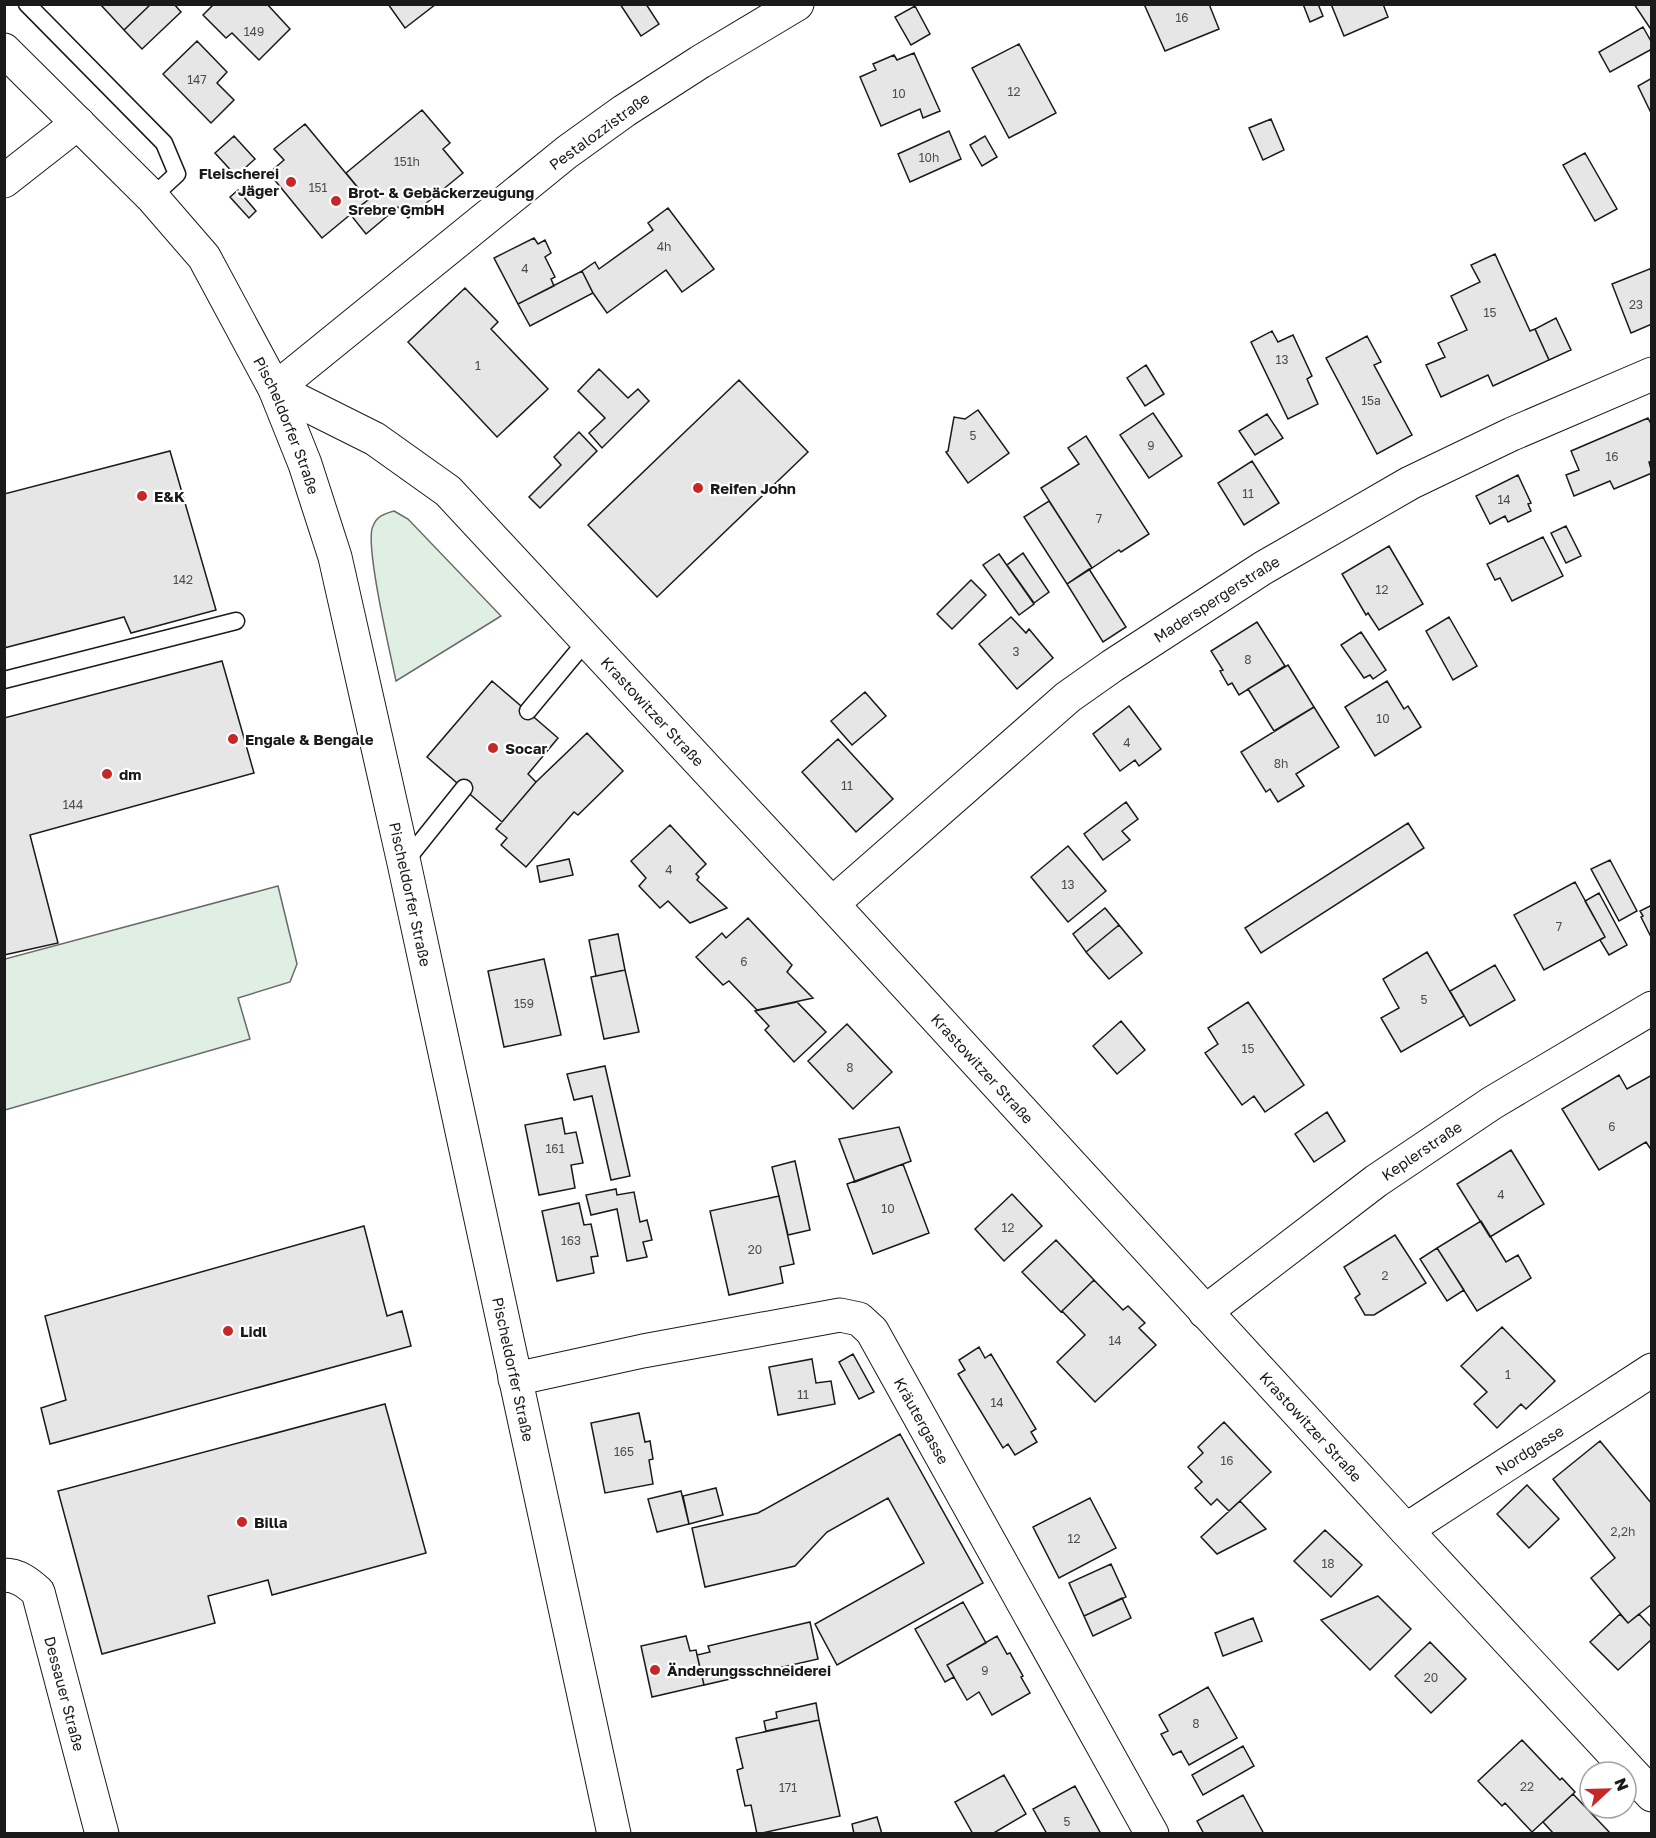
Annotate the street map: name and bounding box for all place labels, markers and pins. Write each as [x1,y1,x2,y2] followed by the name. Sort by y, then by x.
[199,164,279,199] place label: Fleischerei Jäger
[284,175,298,189] marker: Fleischerei Jäger
[348,183,534,218] place label: Brot- & Gebäckerzeugung Srebre GmbH
[329,194,343,208] marker: Brot- & Gebäckerzeugung Srebre GmbH
[710,479,796,497] place label: Reifen John
[691,481,705,495] marker: Reifen John
[154,487,185,505] place label: E&K
[135,489,149,503] marker: E&K
[245,730,374,748] place label: Engale & Bengale
[226,732,240,746] marker: Engale & Bengale
[505,739,547,757] place label: Socar
[486,741,500,755] marker: Socar
[119,765,141,783] place label: dm
[100,767,114,781] marker: dm
[240,1322,267,1340] place label: Lidl
[221,1324,235,1338] marker: Lidl
[254,1513,288,1531] place label: Billa
[235,1515,249,1529] marker: Billa
[667,1661,831,1679] place label: Änderungsschneiderei
[648,1663,662,1677] marker: Änderungsschneiderei

